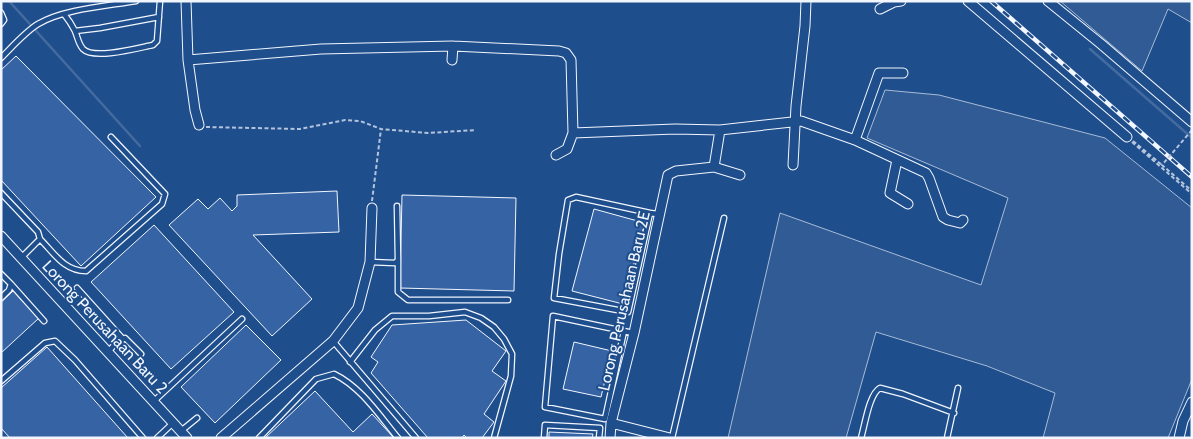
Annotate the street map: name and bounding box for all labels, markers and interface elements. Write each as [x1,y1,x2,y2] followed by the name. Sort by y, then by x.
[594,209,654,393] street label: Lorong Perusahaan Baru 2E
[38,257,172,397] street label: Lorong Perusahaan Baru 2

